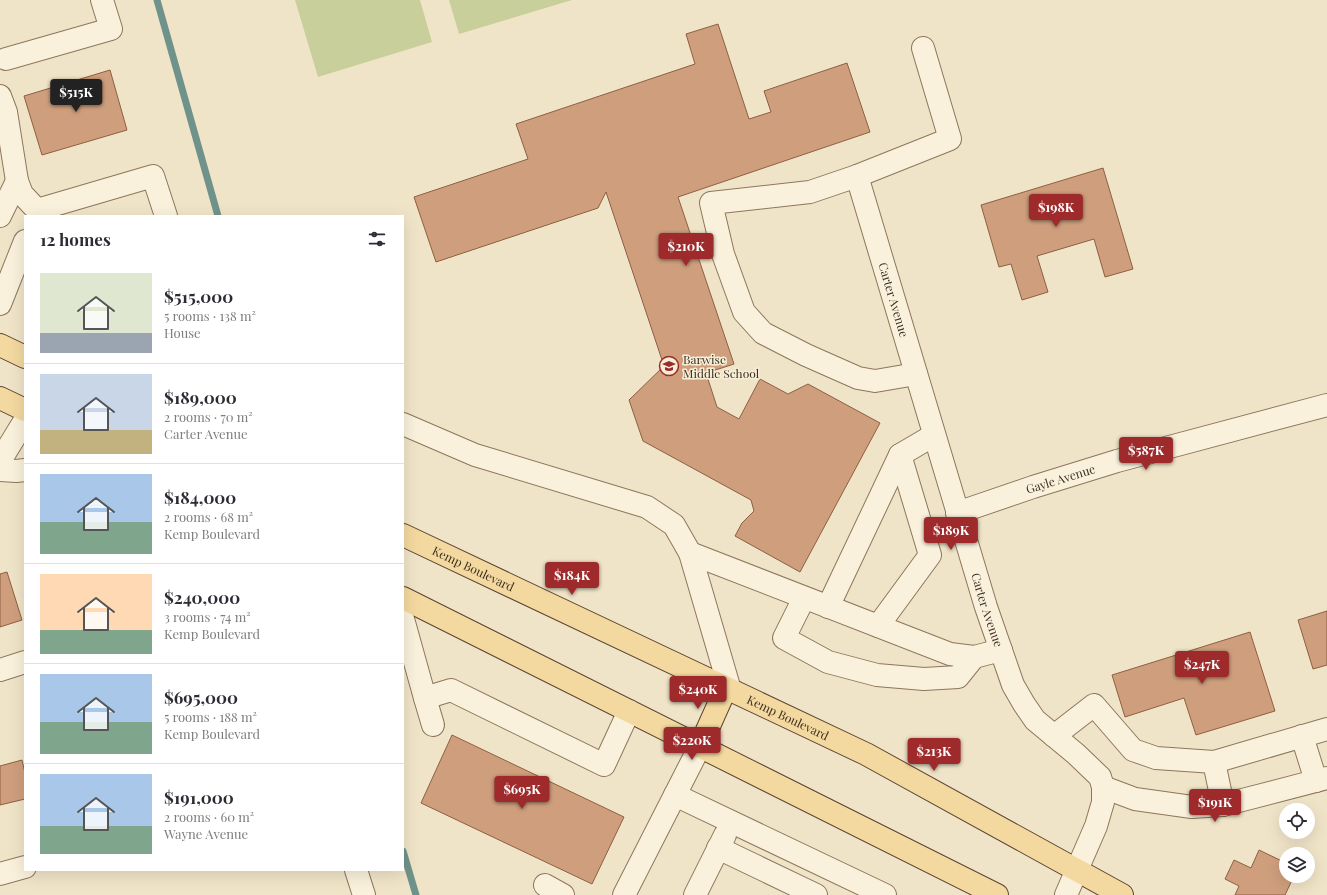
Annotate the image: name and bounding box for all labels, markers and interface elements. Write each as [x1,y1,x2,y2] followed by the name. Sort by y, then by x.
[48,79,104,113] pin: $515K
[59,83,93,100] text: $515K
[1028,194,1084,228] pin: $198K
[1038,198,1074,215] text: $198K
[40,228,111,250] text: 12 homes
[366,228,388,250] icon: filters
[658,233,714,267] pin: $210K
[668,237,704,254] text: $210K
[875,260,913,339] street label: Carter Avenue
[164,285,233,307] text: $515,000
[72,289,120,337] icon: home
[164,307,256,324] text: 5 rooms · 138 m²
[164,324,201,341] text: House
[683,351,760,381] place label: Barwise Middle School
[658,355,680,377] school or university icon: Barwise Middle School
[164,386,237,408] text: $189,000
[72,390,120,438] icon: home
[164,408,253,425] text: 2 rooms · 70 m²
[164,425,248,442] text: Carter Avenue
[1118,437,1174,471] pin: $587K
[1128,441,1164,458] text: $587K
[1024,460,1097,497] street label: Gayle Avenue
[164,486,236,508] text: $184,000
[72,490,120,538] icon: home
[164,508,253,525] text: 2 rooms · 68 m²
[923,517,979,551] pin: $189K
[933,521,969,538] text: $189K
[164,525,260,542] text: Kemp Boulevard
[430,542,517,595] street label: Kemp Boulevard
[544,562,600,596] pin: $184K
[554,566,590,583] text: $184K
[968,571,1007,649] street label: Carter Avenue
[164,586,240,608] text: $240,000
[72,590,120,638] icon: home
[164,608,251,625] text: 3 rooms · 74 m²
[164,625,260,642] text: Kemp Boulevard
[1174,651,1230,685] pin: $247K
[1184,655,1220,672] text: $247K
[670,676,726,710] pin: $240K
[679,680,717,697] text: $240K
[164,686,238,708] text: $695,000
[72,690,120,738] icon: home
[745,691,832,743] street label: Kemp Boulevard
[164,708,257,725] text: 5 rooms · 188 m²
[164,725,260,742] text: Kemp Boulevard
[664,727,720,761] pin: $220K
[673,731,711,748] text: $220K
[906,738,962,772] pin: $213K
[917,742,951,759] text: $213K
[494,776,550,810] pin: $695K
[503,780,541,797] text: $695K
[164,786,234,808] text: $191,000
[1187,789,1243,823] pin: $191K
[72,790,120,838] icon: home
[1198,793,1232,810] text: $191K
[1279,803,1315,883] map controls
[1279,803,1315,839] button: locate
[164,808,254,825] text: 2 rooms · 60 m²
[164,825,248,842] text: Wayne Avenue
[1279,847,1315,883] button: layers

